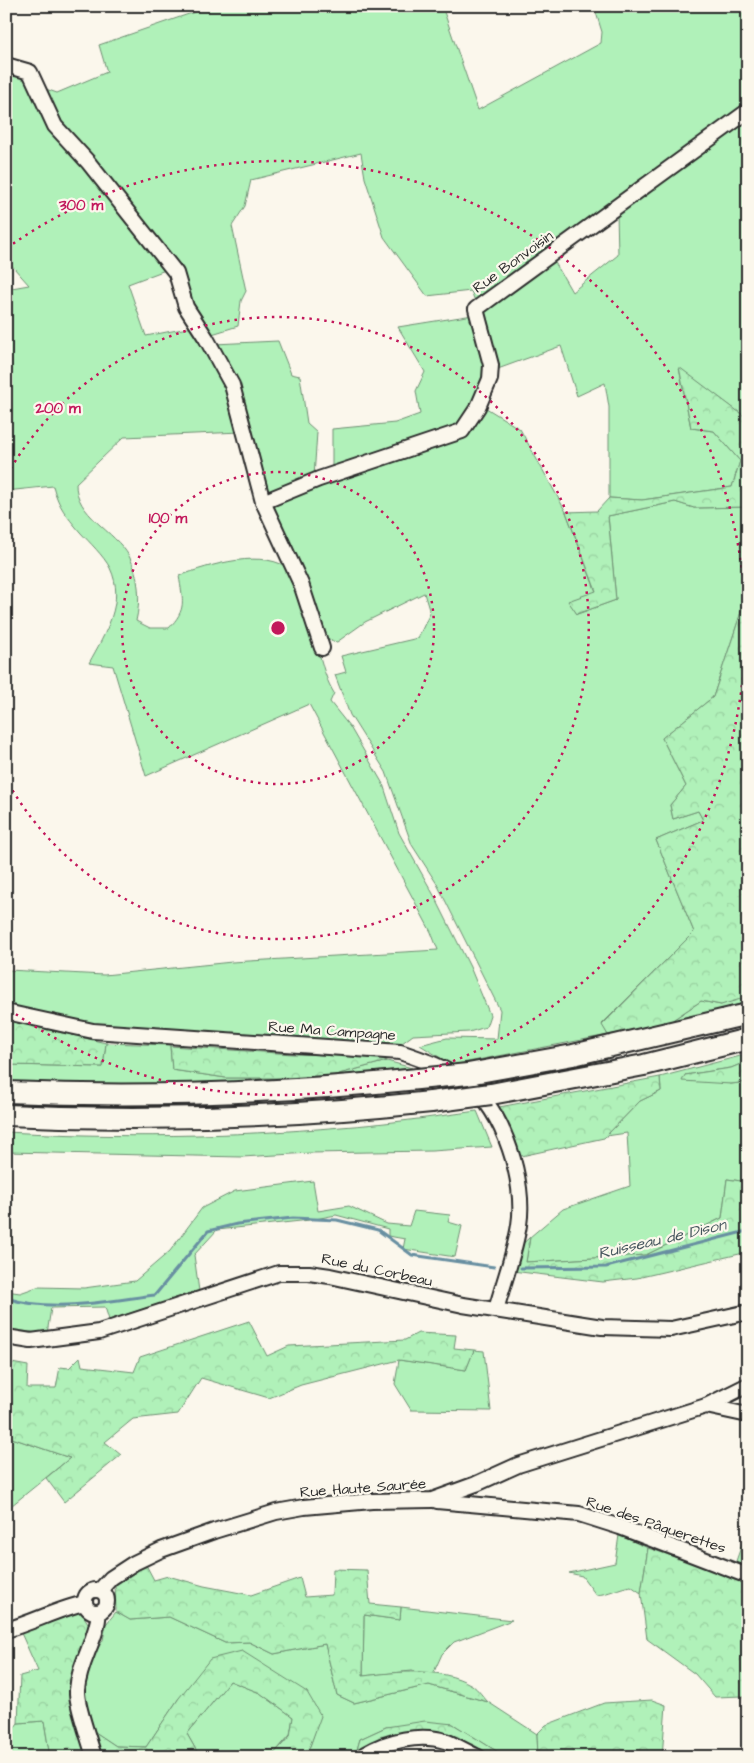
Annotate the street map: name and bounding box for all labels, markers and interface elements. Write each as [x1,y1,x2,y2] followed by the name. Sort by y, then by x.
[58,195,103,216] text: 300 m
[468,225,558,298] street label: Rue Bonvoisin
[34,398,81,419] text: 200 m
[149,508,188,529] text: 100 m
[269,619,287,637] centre of rings
[267,1016,396,1047] street label: Rue Ma Campagne
[596,1213,730,1264] water label: Ruisseau de Dison
[320,1248,435,1292] street label: Rue du Corbeau
[299,1473,427,1503] street label: Rue Haute Saurée
[583,1491,729,1559] street label: Rue des Pâquerettes

